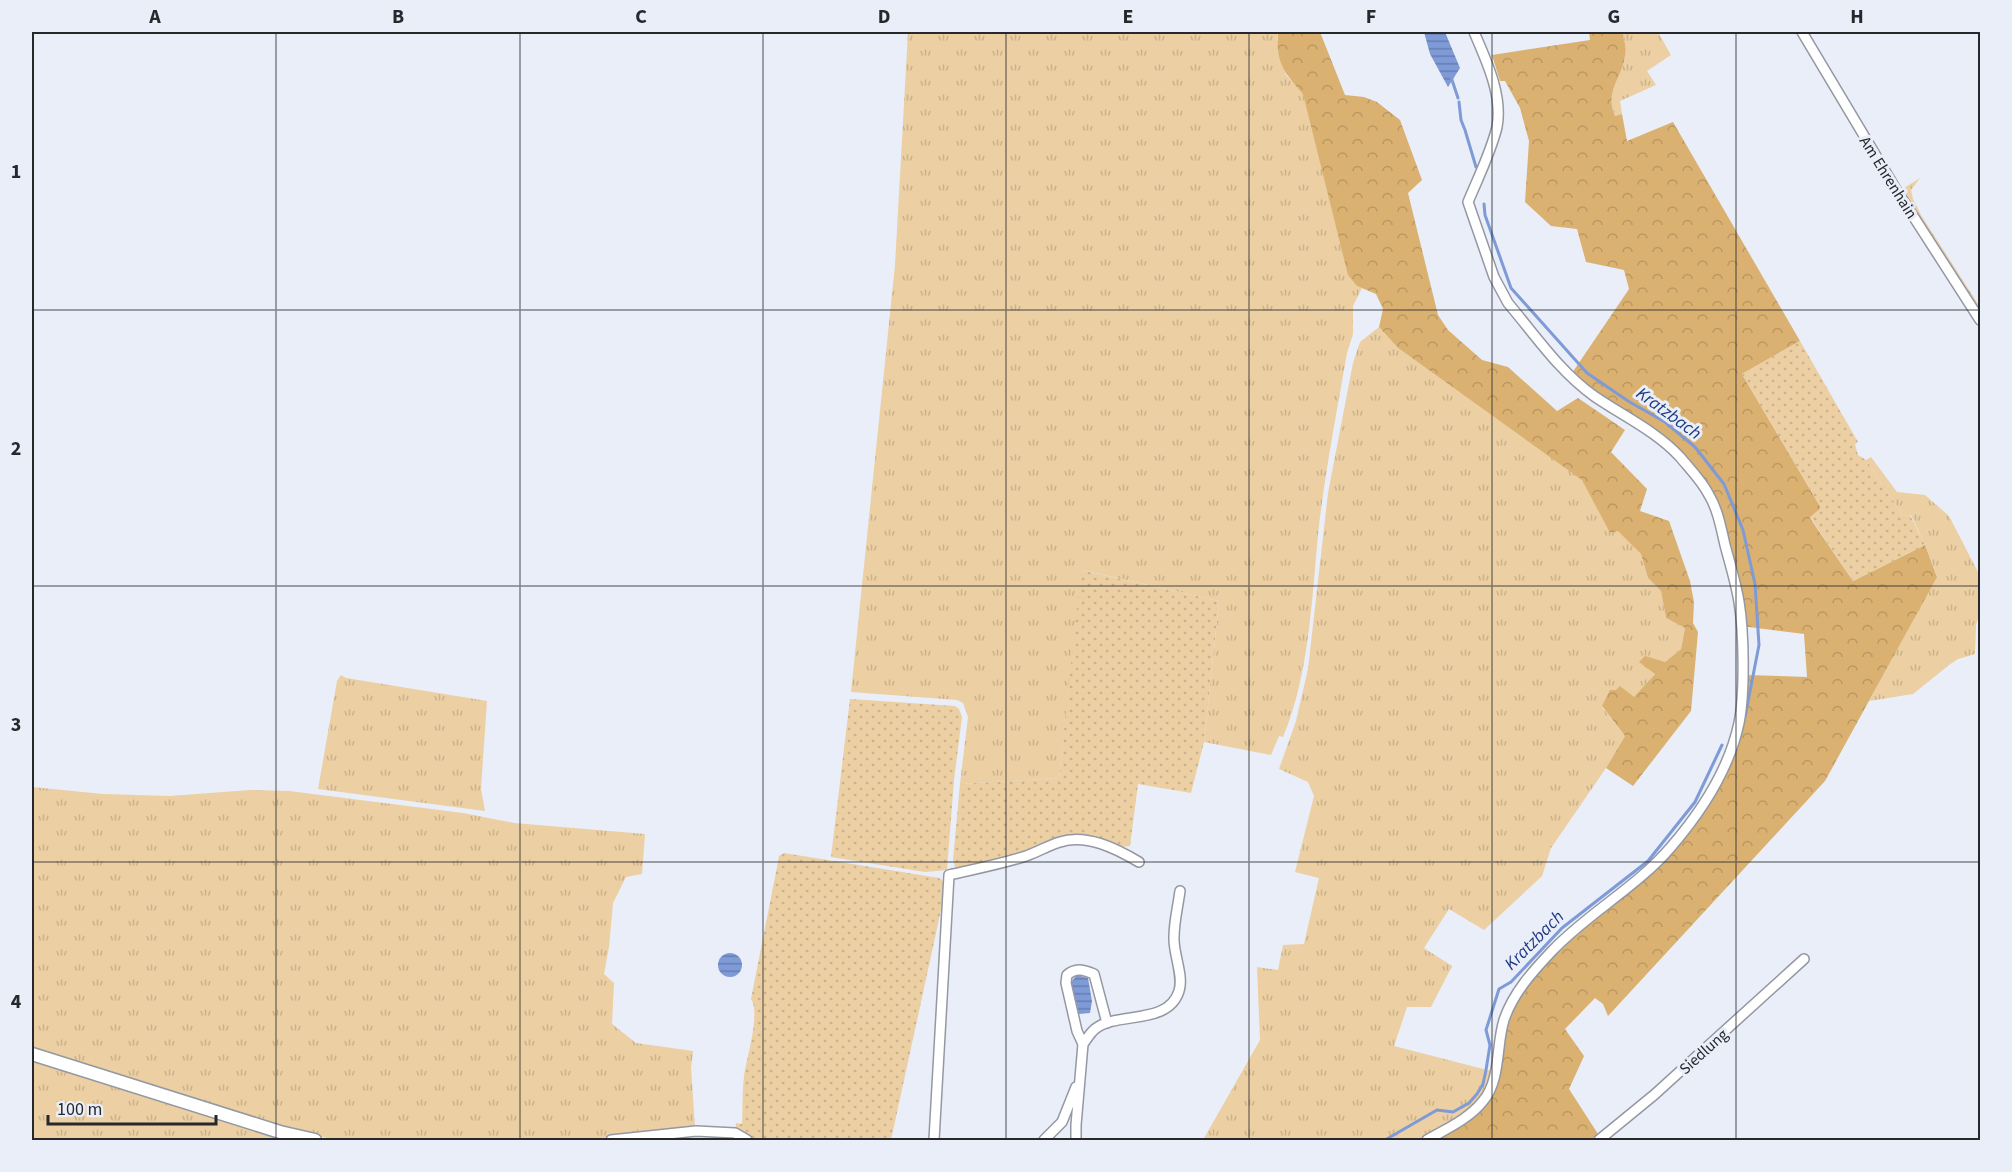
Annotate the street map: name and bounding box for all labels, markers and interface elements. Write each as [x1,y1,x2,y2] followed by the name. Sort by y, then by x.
[148,3,161,31] text: A
[392,3,404,31] text: B
[635,3,647,31] text: C
[878,3,890,31] text: D
[1123,3,1133,31] text: E
[1366,3,1376,31] text: F
[1608,3,1620,31] text: G
[1850,3,1864,31] text: H
[1854,132,1922,223] street label: Am Ehrenhain
[11,158,21,186] text: 1
[1631,381,1707,446] water label: Kratzbach
[11,435,21,463] text: 2
[11,711,21,739] text: 3
[1499,905,1570,976] water label: Kratzbach
[11,988,22,1016] text: 4
[1674,1024,1733,1080] street label: Siedlung
[48,1088,216,1126] scale bar
[57,1097,102,1122] text: 100 m

